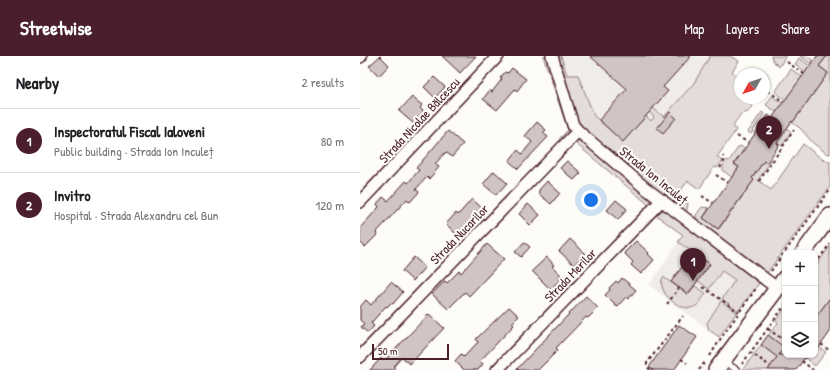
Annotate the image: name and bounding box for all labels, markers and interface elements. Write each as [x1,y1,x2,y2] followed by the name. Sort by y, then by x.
[20,15,92,41] text: Streetwise
[684,19,704,38] text: Map
[726,19,759,38] text: Layers
[781,19,810,38] text: Share
[734,68,770,104] north arrow
[16,71,59,94] text: Nearby
[302,73,344,91] text: 2 results
[375,73,463,167] street label: Strada Nicolae Bălcescu
[756,116,782,149] pin: 2
[54,121,205,142] text: Inspectoratul Fiscal Ialoveni
[27,132,31,150] text: 1
[321,132,344,150] text: 80 m
[54,142,214,160] text: Public building · Strada Ion Inculeț
[616,142,692,208] street label: Strada Ion Inculeț
[54,185,91,206] text: Invitro
[581,190,601,210] your location
[26,196,32,214] text: 2
[316,196,344,214] text: 120 m
[426,200,492,268] street label: Strada Nucarilor
[54,206,218,224] text: Hospital · Strada Alexandru cel Bun
[540,244,600,306] street label: Strada Merilor
[680,248,706,281] pin: 1
[782,250,818,358] map controls
[782,250,818,286] button: +
[782,286,818,322] button: −
[782,322,818,358] button: layers
[372,342,449,361] scale bar
[378,344,398,358] text: 50 m

